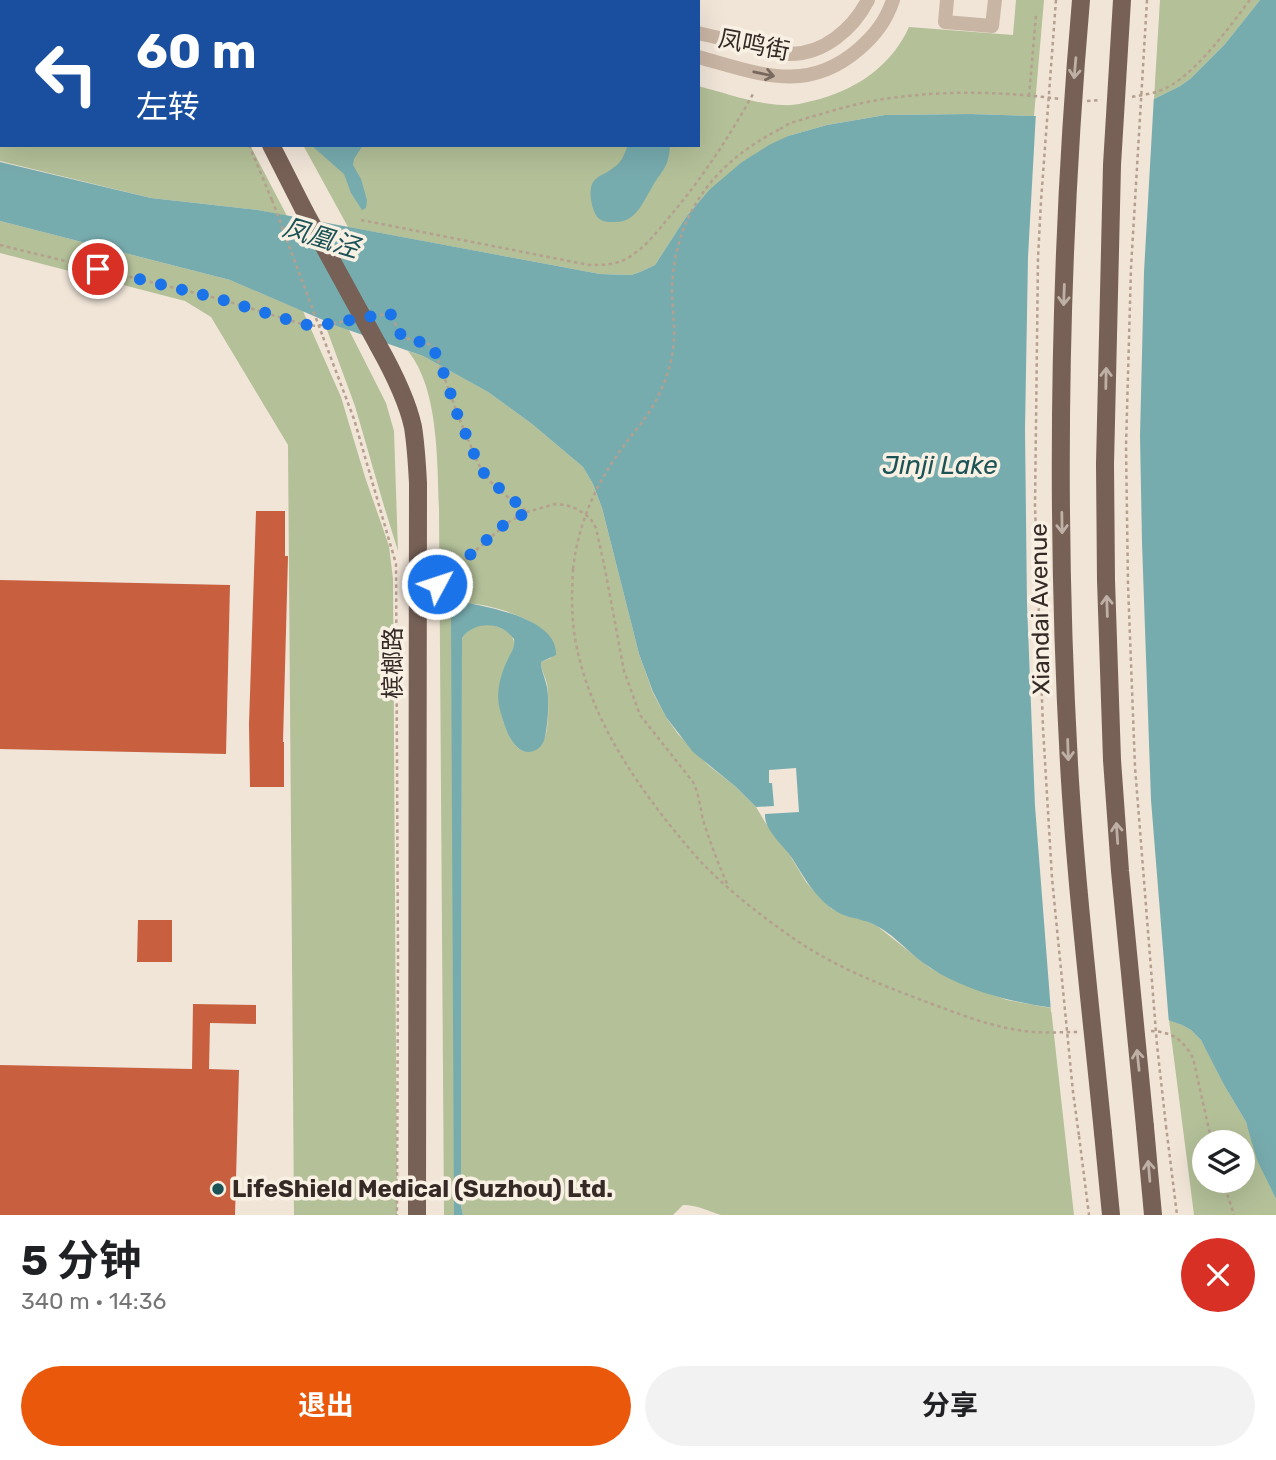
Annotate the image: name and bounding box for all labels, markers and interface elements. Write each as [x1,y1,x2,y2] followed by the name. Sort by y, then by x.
[136,22,257,80] text: 60 m
[716,24,792,66] street label: 凤鸣街
[21,28,112,119] icon: left
[1068,56,1081,79] one-way arrow
[753,68,775,81] one-way arrow
[136,88,200,126] text: 左转
[279,212,366,265] water label: 凤凰泾
[68,239,128,299] pin
[79,250,117,288] icon: arrive
[1058,283,1071,306] one-way arrow
[1100,367,1113,390] one-way arrow
[883,450,998,481] water label: Jinji Lake
[1055,511,1069,534] one-way arrow
[1025,523,1055,695] street label: Xiandai Avenue
[400,547,474,621] position arrow
[1100,595,1113,618] one-way arrow
[379,627,407,699] street label: 槟榔路
[1062,738,1075,761] one-way arrow
[1110,822,1123,845] one-way arrow
[1131,1049,1144,1071] one-way arrow
[1192,1130,1255,1193] map controls
[1192,1130,1255,1193] button: layers
[1142,1160,1155,1183] one-way arrow
[232,1175,613,1203] place label: LifeShield Medical (Suzhou) Ltd.
[210,1181,226,1197] marker: LifeShield Medical (Suzhou) Ltd.
[21,1236,141,1286] text: 5 分钟
[1181,1238,1255,1312] button: close
[21,1287,166,1315] text: 340 m · 14:36
[21,1366,631,1446] button: 退出
[645,1366,1255,1446] button: 分享

